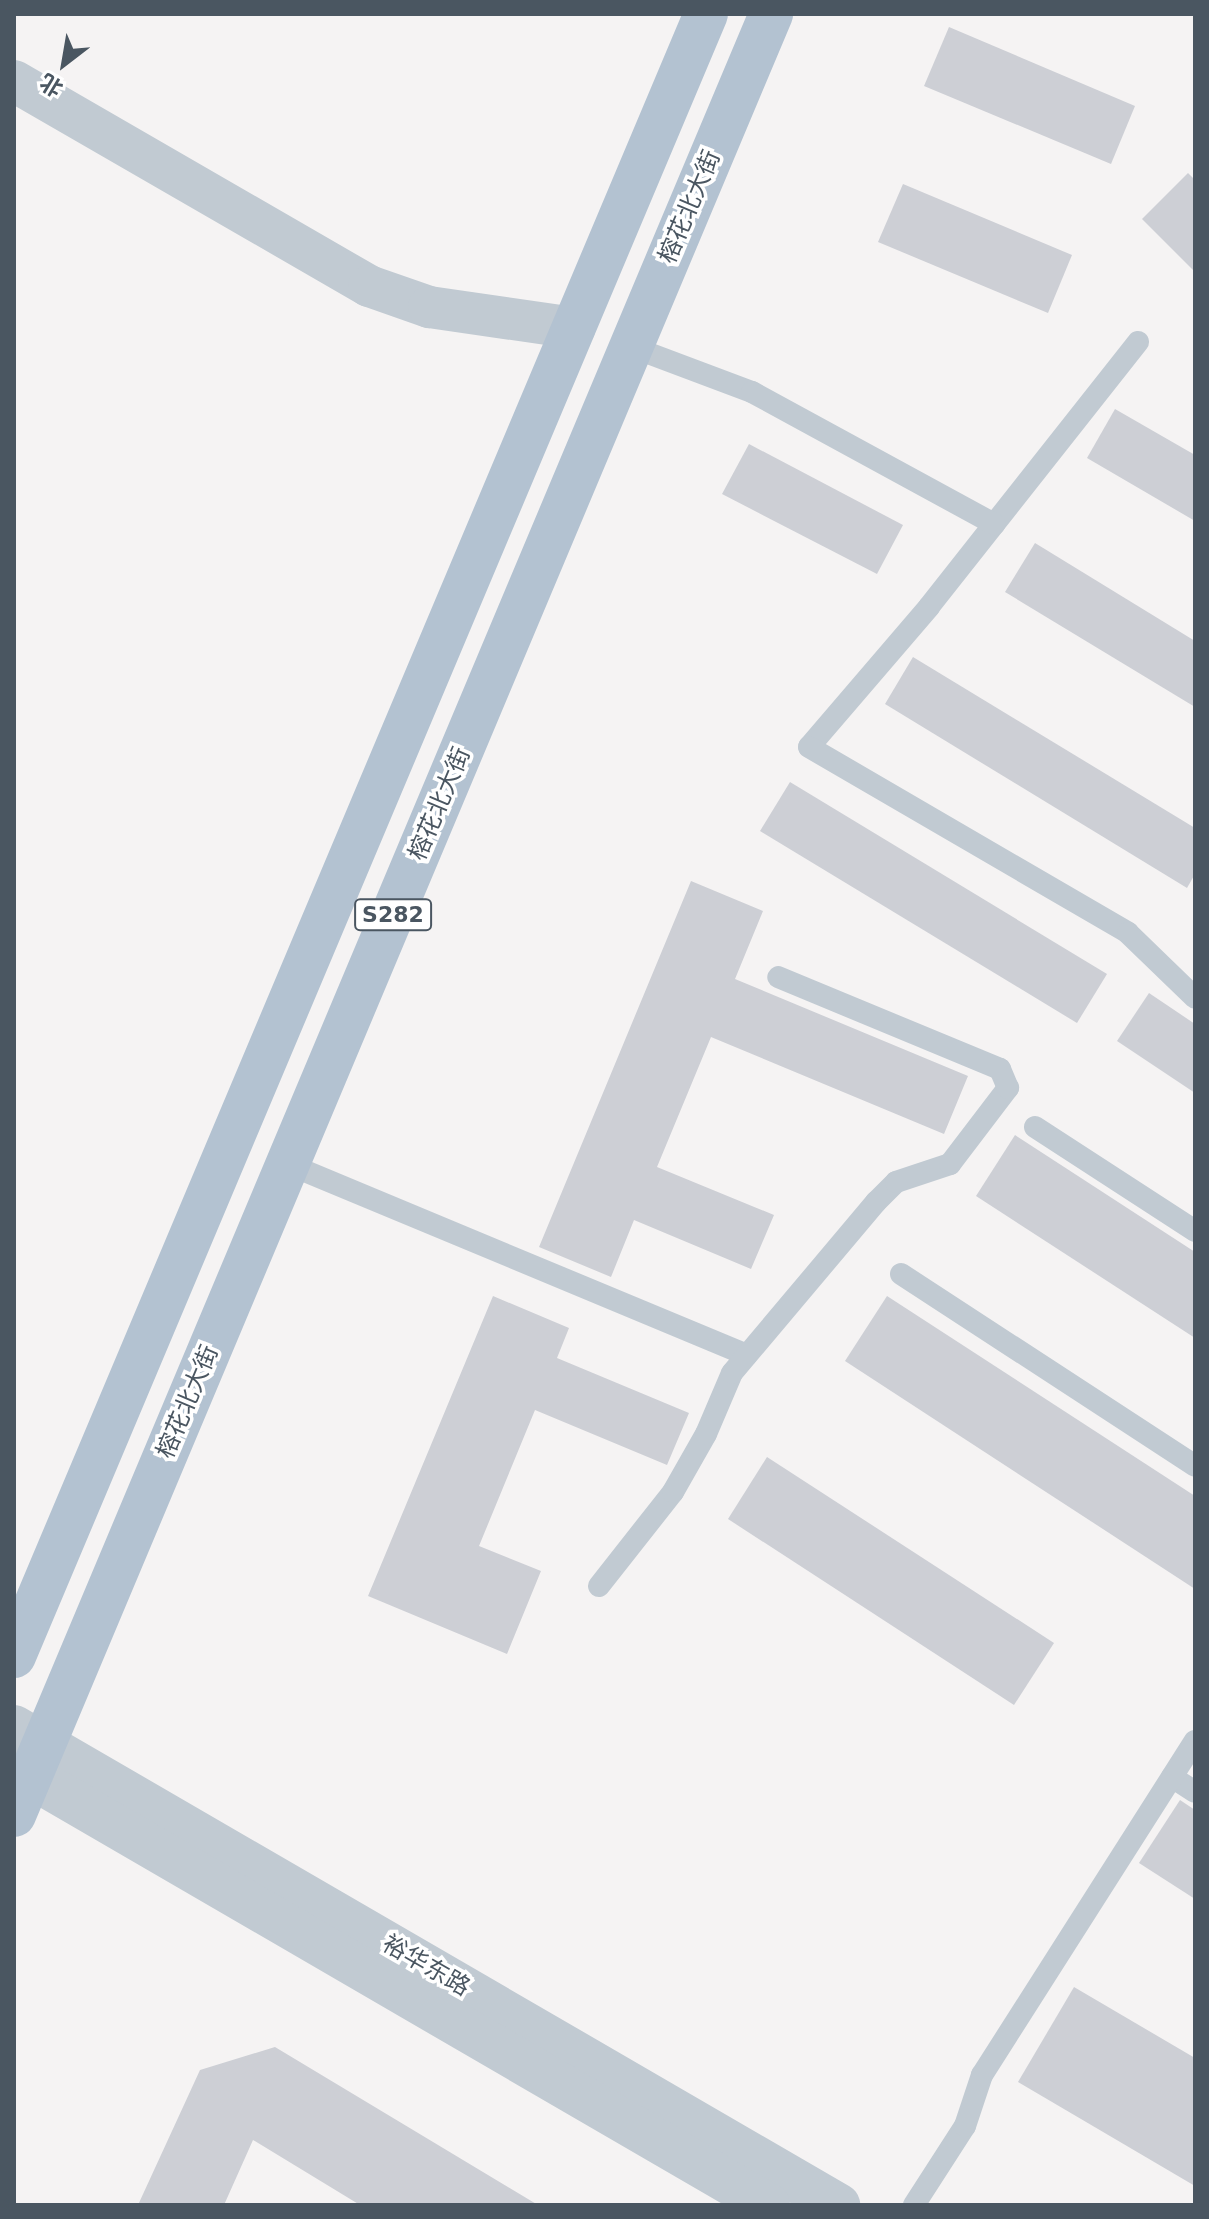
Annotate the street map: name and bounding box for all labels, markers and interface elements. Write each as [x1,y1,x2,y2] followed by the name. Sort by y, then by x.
[24,24,104,104] north arrow
[36,69,67,101] text: 北
[653,146,727,268] street label: 榕花北大街
[403,743,477,865] street label: 榕花北大街
[353,897,433,933] road number: S282
[151,1341,225,1463] street label: 榕花北大街
[377,1930,475,2002] street label: 裕华东路

